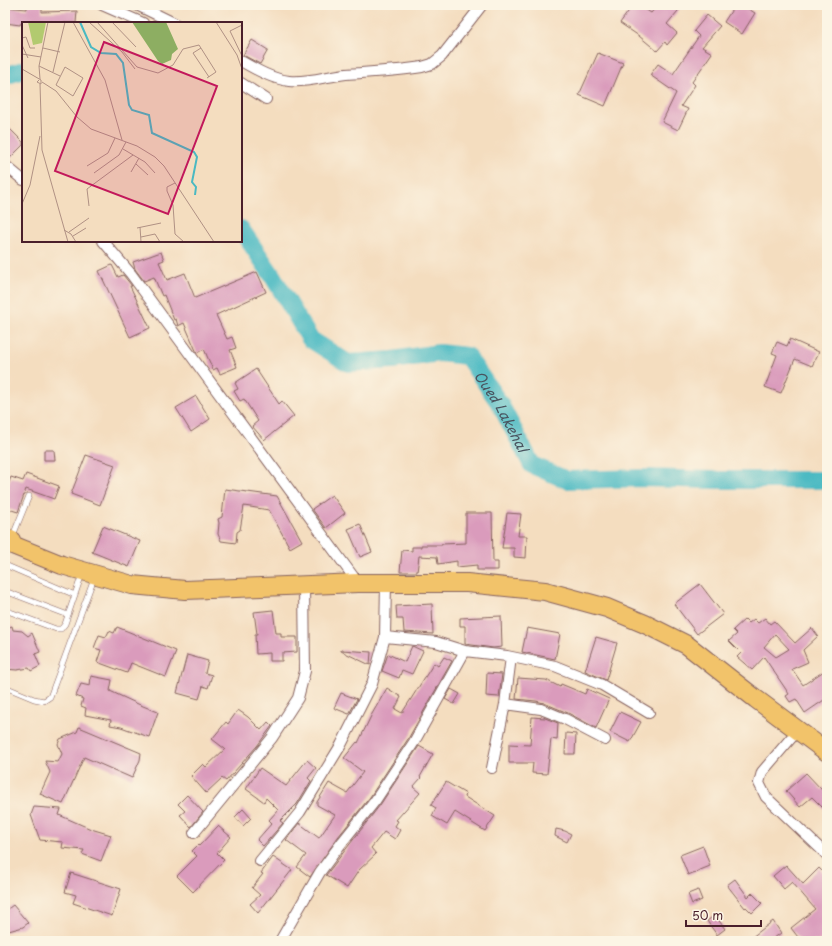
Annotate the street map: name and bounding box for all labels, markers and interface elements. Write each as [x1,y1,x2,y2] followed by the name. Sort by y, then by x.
[22,22,242,242] inset map
[469,366,535,457] water label: Oued Lakehal
[686,902,761,928] scale bar
[692,906,723,924] text: 50 m

